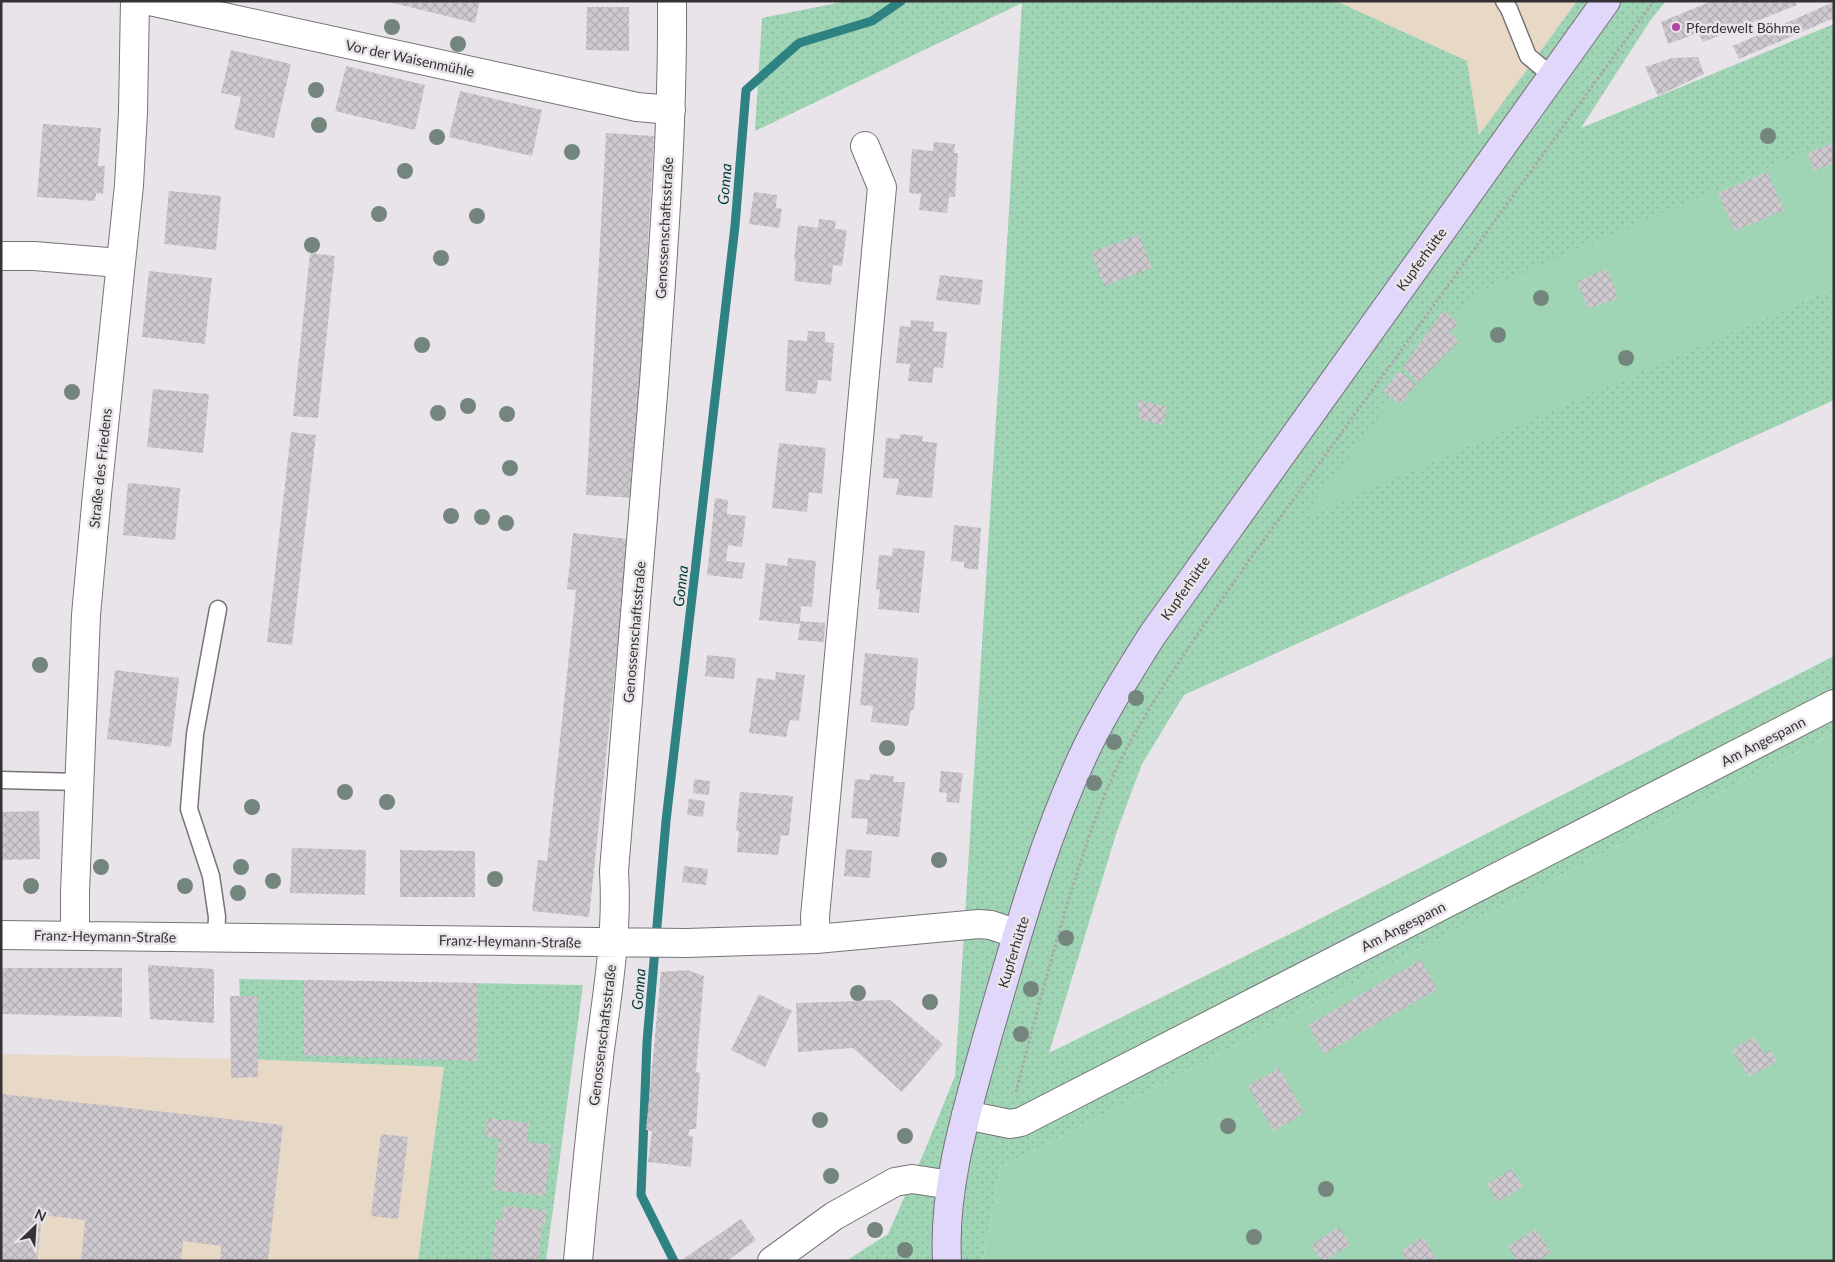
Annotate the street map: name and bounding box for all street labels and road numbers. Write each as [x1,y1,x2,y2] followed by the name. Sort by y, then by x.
[344,36,476,80] street label: Vor der Waisenmühle
[652,157,676,299] street label: Genossenschaftsstraße
[1392,224,1450,294] street label: Kupferhütte
[85,407,115,529] street label: Straße des Friedens
[1157,553,1213,623] street label: Kupferhütte
[619,560,649,704] street label: Genossenschaftsstraße
[1718,712,1808,770] street label: Am Angespann
[1358,897,1448,955] street label: Am Angespann
[994,914,1032,990] street label: Kupferhütte
[34,926,176,946] street label: Franz-Heymann-Straße
[439,931,581,951] street label: Franz-Heymann-Straße
[585,963,619,1107] street label: Genossenschaftsstraße

